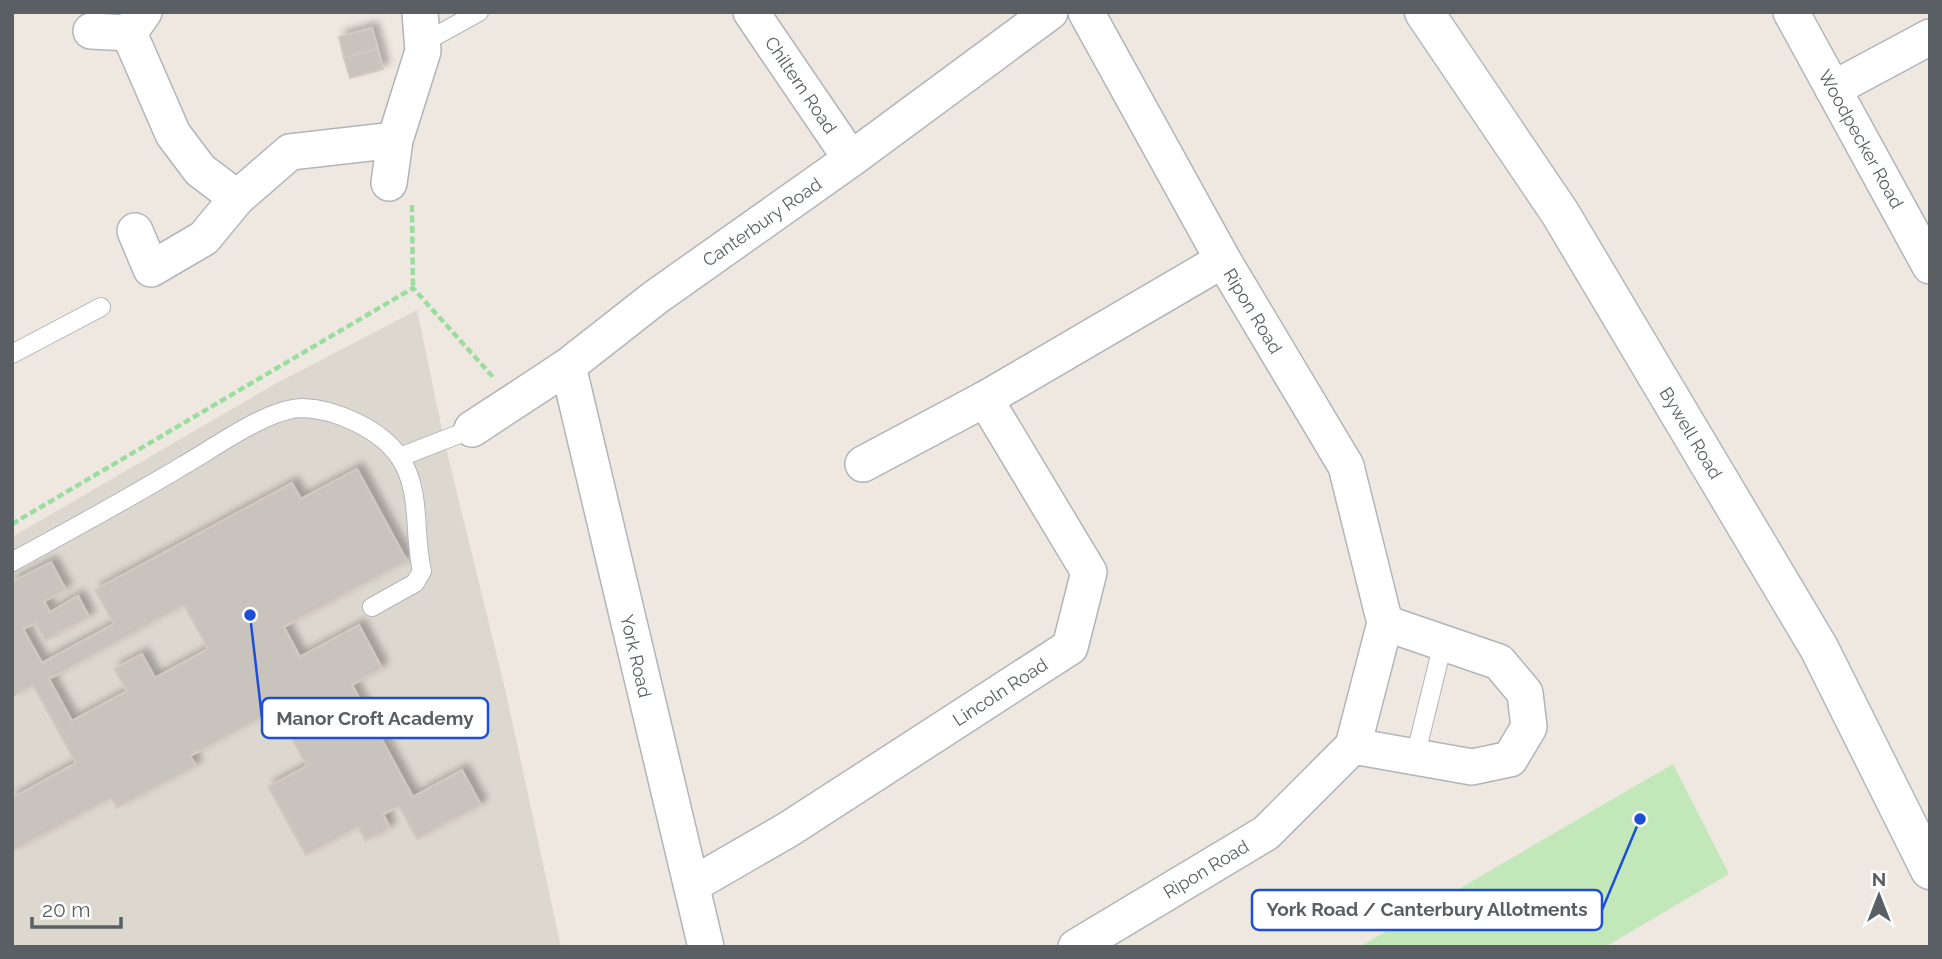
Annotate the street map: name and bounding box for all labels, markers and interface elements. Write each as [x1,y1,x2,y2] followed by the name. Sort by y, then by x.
[761,32,841,138] street label: Chiltern Road
[1814,66,1908,212] street label: Woodpecker Road
[698,173,826,271] street label: Canterbury Road
[1219,265,1287,357] street label: Ripon Road
[1655,383,1727,483] street label: Bywell Road
[616,613,656,699] street label: York Road
[949,654,1051,730] street label: Lincoln Road
[262,698,488,738] callout: Manor Croft Academy
[276,707,474,729] text: Manor Croft Academy
[1160,835,1252,903] street label: Ripon Road
[1844,861,1914,931] north arrow
[1872,868,1886,890] text: N
[32,886,121,930] scale bar
[1252,890,1602,930] callout: York Road / Canterbury Allotments
[42,897,90,922] text: 20 m
[1266,898,1588,920] text: York Road / Canterbury Allotments

